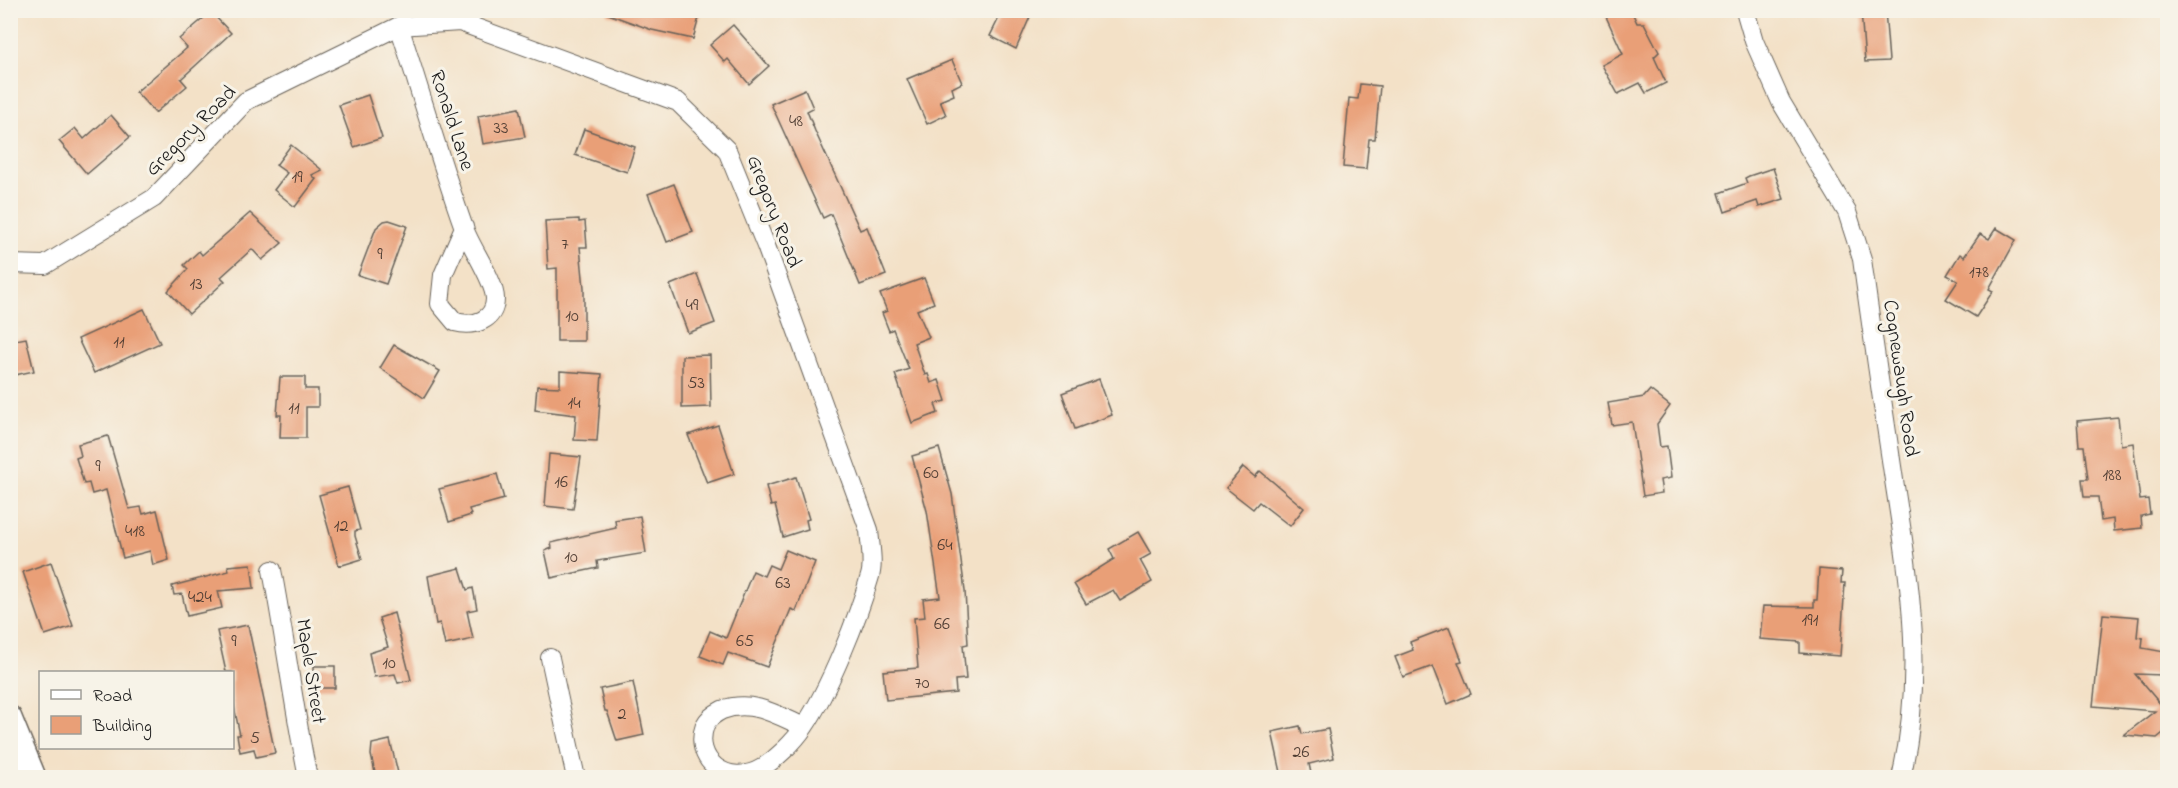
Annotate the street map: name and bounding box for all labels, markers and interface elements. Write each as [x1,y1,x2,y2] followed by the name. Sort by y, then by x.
[421,67,482,175] street label: Ronald Lane
[139,79,245,185] street label: Gregory Road
[789,109,803,135] house number: 48
[494,116,508,142] house number: 33
[736,151,808,273] street label: Gregory Road
[291,165,303,191] house number: 19
[561,232,569,258] house number: 7
[377,242,383,268] house number: 9
[1969,260,1989,286] house number: 178
[189,272,203,298] house number: 13
[686,293,699,319] house number: 49
[1872,298,1926,459] street label: Cognewaugh Road
[565,304,579,330] house number: 10
[113,330,125,356] house number: 11
[687,371,705,397] house number: 53
[567,391,581,417] house number: 14
[288,396,300,422] house number: 11
[95,454,101,480] house number: 9
[923,461,939,487] house number: 60
[2102,463,2122,489] house number: 188
[554,470,568,496] house number: 16
[334,514,348,540] house number: 12
[125,519,145,545] house number: 418
[937,533,953,559] house number: 64
[564,545,578,571] house number: 10
[775,571,791,597] house number: 63
[188,585,212,611] house number: 424
[1802,608,1819,634] house number: 191
[934,612,950,638] house number: 66
[287,617,333,726] street label: Maple Street
[231,629,237,655] house number: 9
[736,629,754,655] house number: 65
[382,651,396,677] house number: 10
[39,671,234,749] legend
[914,671,930,697] house number: 70
[93,684,132,710] text: Road
[618,702,627,728] house number: 2
[92,714,152,741] text: Building
[250,726,260,752] house number: 5
[1293,740,1310,766] house number: 26

